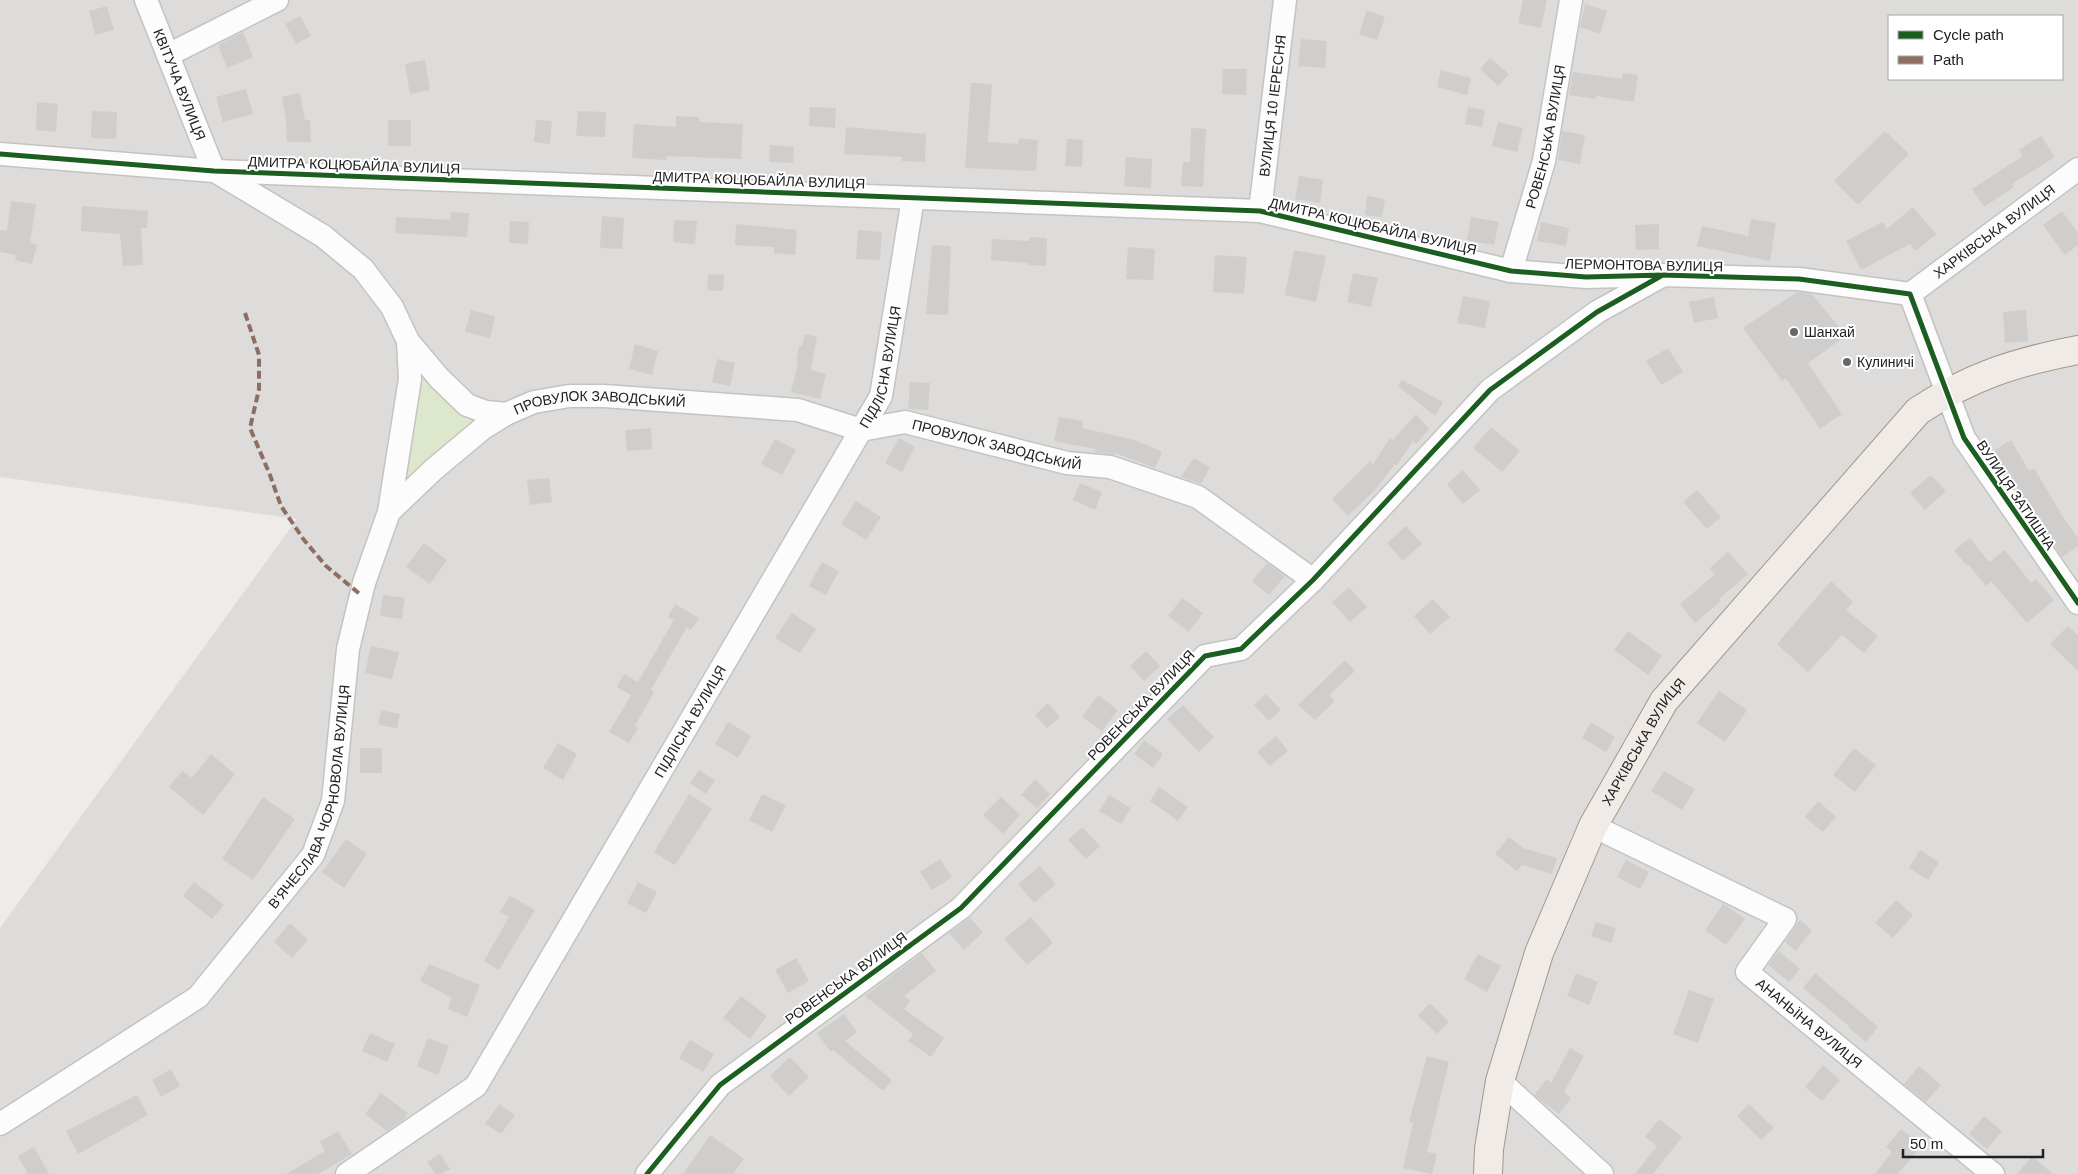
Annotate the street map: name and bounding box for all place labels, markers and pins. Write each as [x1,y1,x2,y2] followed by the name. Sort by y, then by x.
[1804,324,1855,340] place label: Шанхай
[1788,326,1800,338] marker: Шанхай
[1857,354,1914,370] place label: Кулиничі
[1841,356,1853,368] marker: Кулиничі

